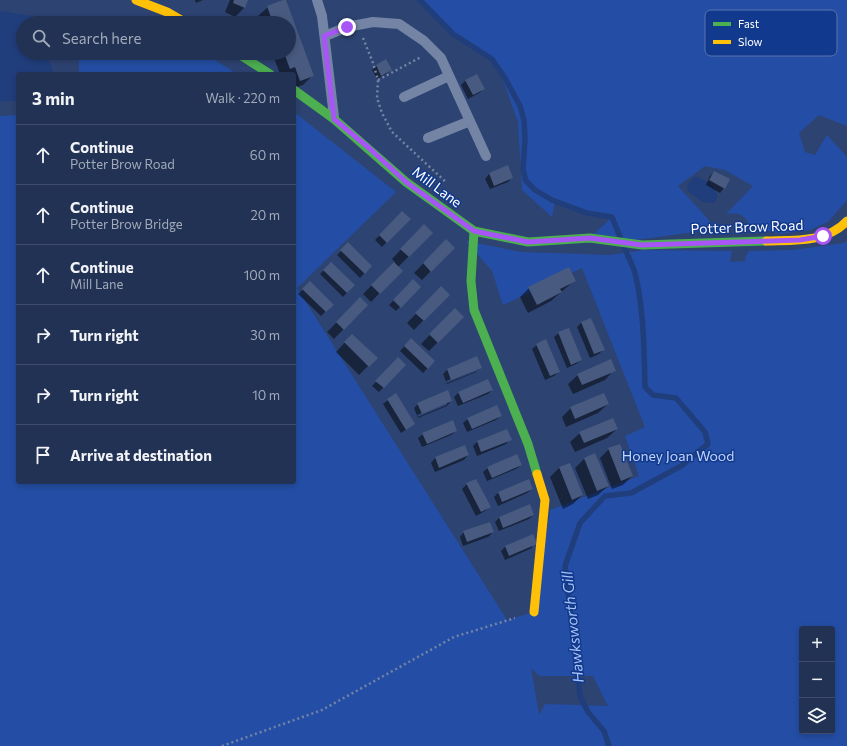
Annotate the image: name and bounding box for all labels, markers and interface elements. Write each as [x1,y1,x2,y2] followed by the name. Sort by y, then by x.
[705,10,837,56] legend
[16,16,296,60] search box
[738,17,760,30] text: Fast
[338,18,356,36] route end
[30,27,52,49] icon: search
[62,29,141,47] text: Search here
[738,35,763,48] text: Slow
[32,88,75,109] text: 3 min
[206,90,280,106] text: Walk · 220 m
[70,138,134,156] text: Continue
[32,144,54,166] icon: ahead
[250,147,280,163] text: 60 m
[70,156,175,172] text: Potter Brow Road
[409,162,465,211] street label: Mill Lane
[70,198,134,216] text: Continue
[32,204,54,226] icon: ahead
[251,207,280,223] text: 20 m
[70,216,183,232] text: Potter Brow Bridge
[690,216,804,237] street label: Potter Brow Road
[814,227,832,245] route start
[70,258,134,276] text: Continue
[32,264,54,286] icon: ahead
[244,267,280,283] text: 100 m
[70,276,123,292] text: Mill Lane
[32,324,54,346] icon: right
[70,326,139,344] text: Turn right
[250,327,280,343] text: 30 m
[32,384,54,406] icon: right
[70,386,139,404] text: Turn right
[252,387,280,403] text: 10 m
[32,444,54,466] icon: arrive
[70,446,212,464] text: Arrive at destination
[622,447,734,464] park label: Honey Joan Wood
[557,569,587,684] water label: Hawksworth Gill
[799,626,835,734] map controls
[799,626,835,662] button: +
[799,662,835,698] button: −
[799,698,835,734] button: layers

